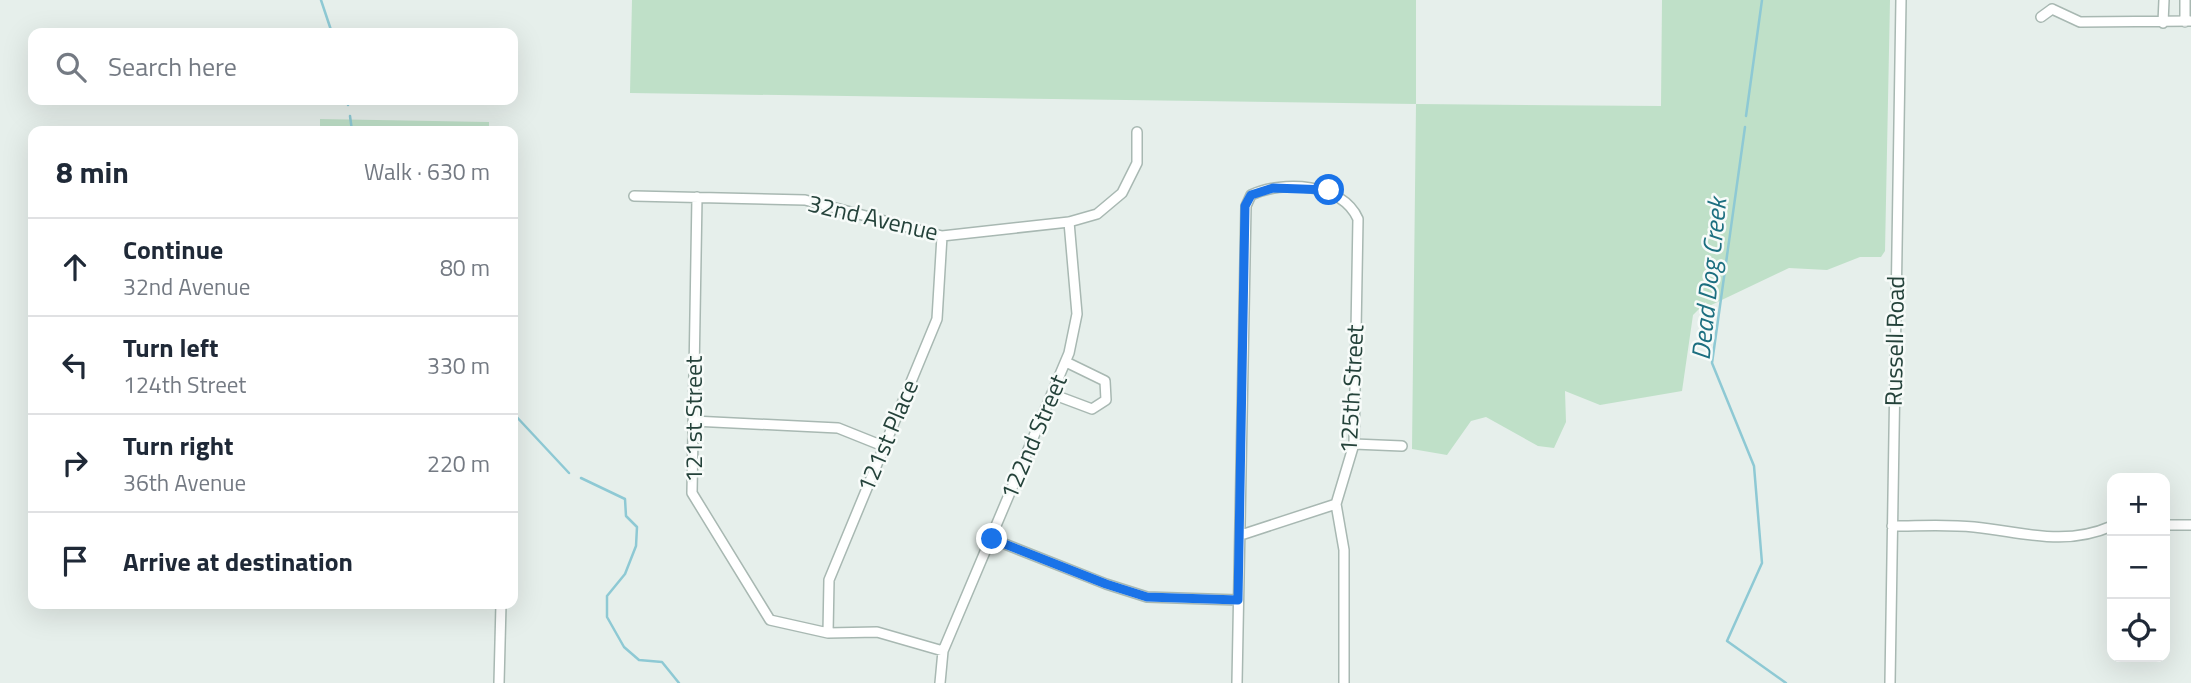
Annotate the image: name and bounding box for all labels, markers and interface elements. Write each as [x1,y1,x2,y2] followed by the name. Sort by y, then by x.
[28,28,518,105] search box
[108,47,237,86] text: Search here
[52,48,90,86] icon: search
[56,149,129,195] text: 8 min
[364,154,490,189] text: Walk · 630 m
[1313,174,1344,205] route start
[804,185,942,250] street label: 32nd Avenue
[1681,193,1737,362] water label: Dead Dog Creek
[123,230,223,269] text: Continue
[56,248,94,286] icon: ahead
[440,250,490,285] text: 80 m
[123,269,250,304] text: 32nd Avenue
[1875,276,1913,406] street label: Russell Road
[1330,323,1372,454] street label: 125th Street
[123,328,218,367] text: Turn left
[56,346,94,384] icon: left
[427,348,490,383] text: 330 m
[675,355,711,483] street label: 121st Street
[123,367,246,402] text: 124th Street
[991,368,1076,505] street label: 122nd Street
[847,374,927,498] street label: 121st Place
[123,426,234,465] text: Turn right
[56,444,94,482] icon: right
[427,446,490,481] text: 220 m
[123,465,246,500] text: 36th Avenue
[2107,473,2170,662] map controls
[2107,473,2170,536] button: +
[976,523,1007,554] route end
[2107,536,2170,599] button: −
[56,542,94,580] icon: arrive
[123,542,353,581] text: Arrive at destination
[2107,599,2170,662] button: locate

